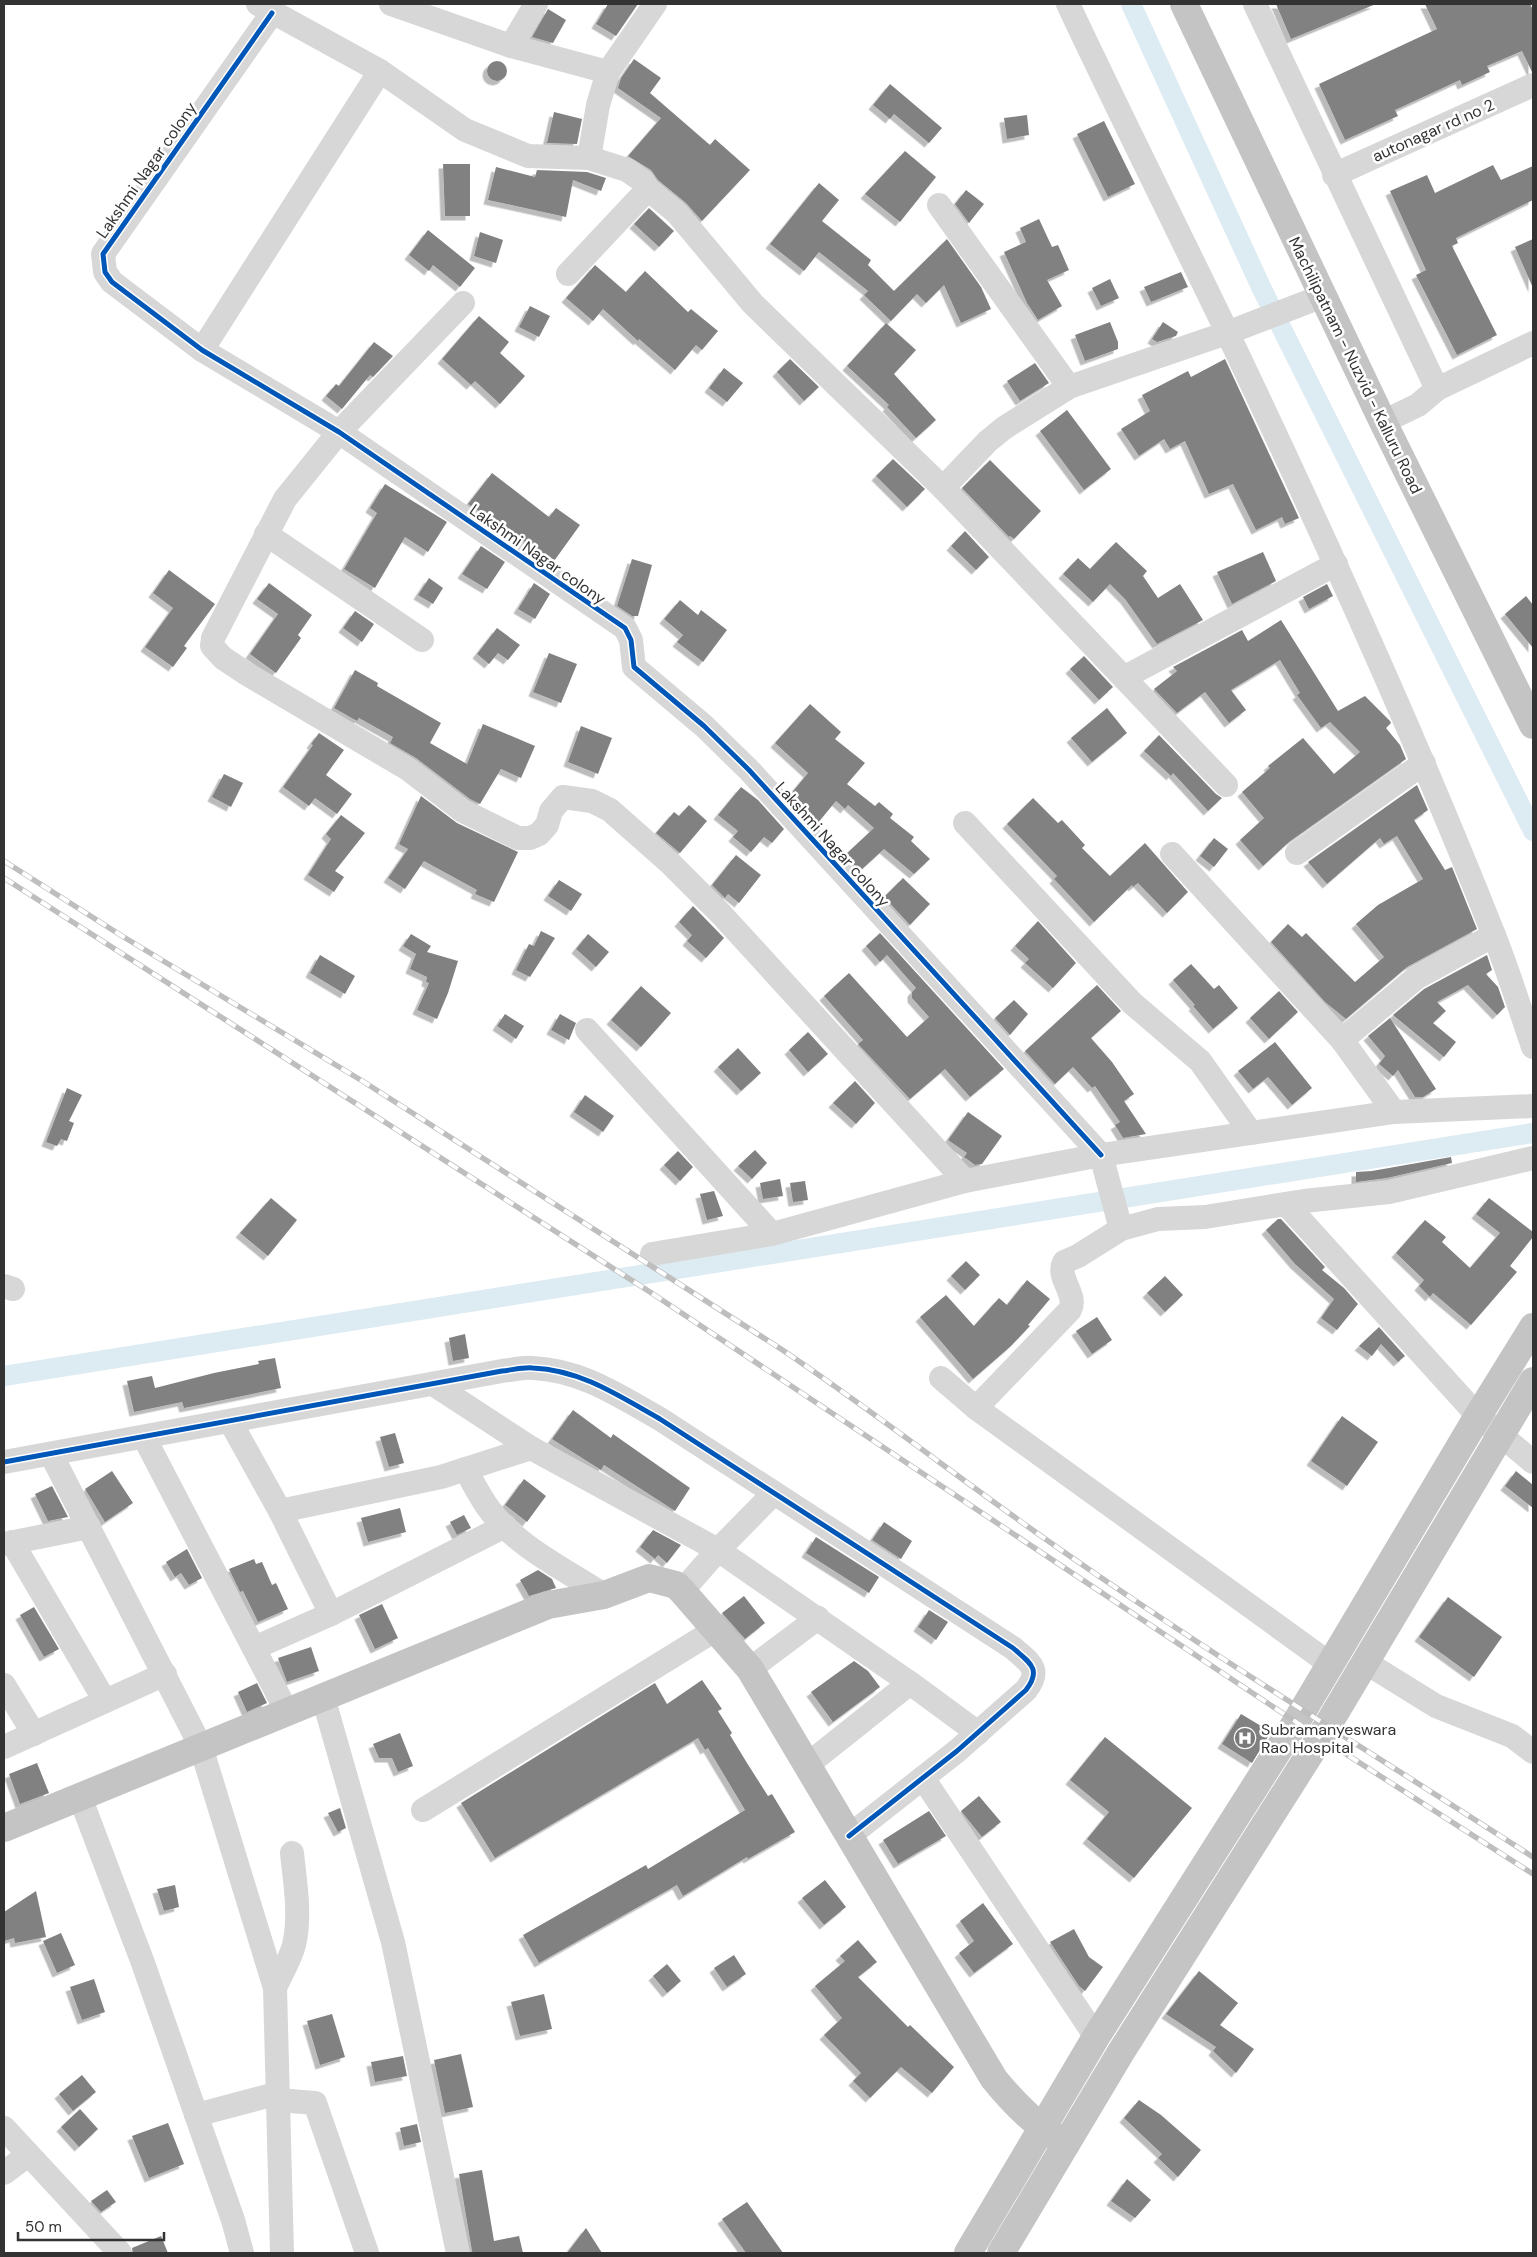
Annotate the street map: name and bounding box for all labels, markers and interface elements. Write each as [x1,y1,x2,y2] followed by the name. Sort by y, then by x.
[1369,94,1497,167] street label: autonagar rd no 2
[92,98,201,242] street label: Lakshmi Nagar colony
[1284,233,1427,497] street label: Machilipatnam - Nuzvid - Kalluru Road
[466,500,610,609] street label: Lakshmi Nagar colony
[771,777,895,911] street label: Lakshmi Nagar colony
[1261,1719,1396,1758] place label: Subramanyeswara Rao Hospital
[1233,1726,1257,1750] hospital icon: Subramanyeswara Rao Hospital
[18,2210,164,2242] scale bar
[25,2217,62,2237] text: 50 m

